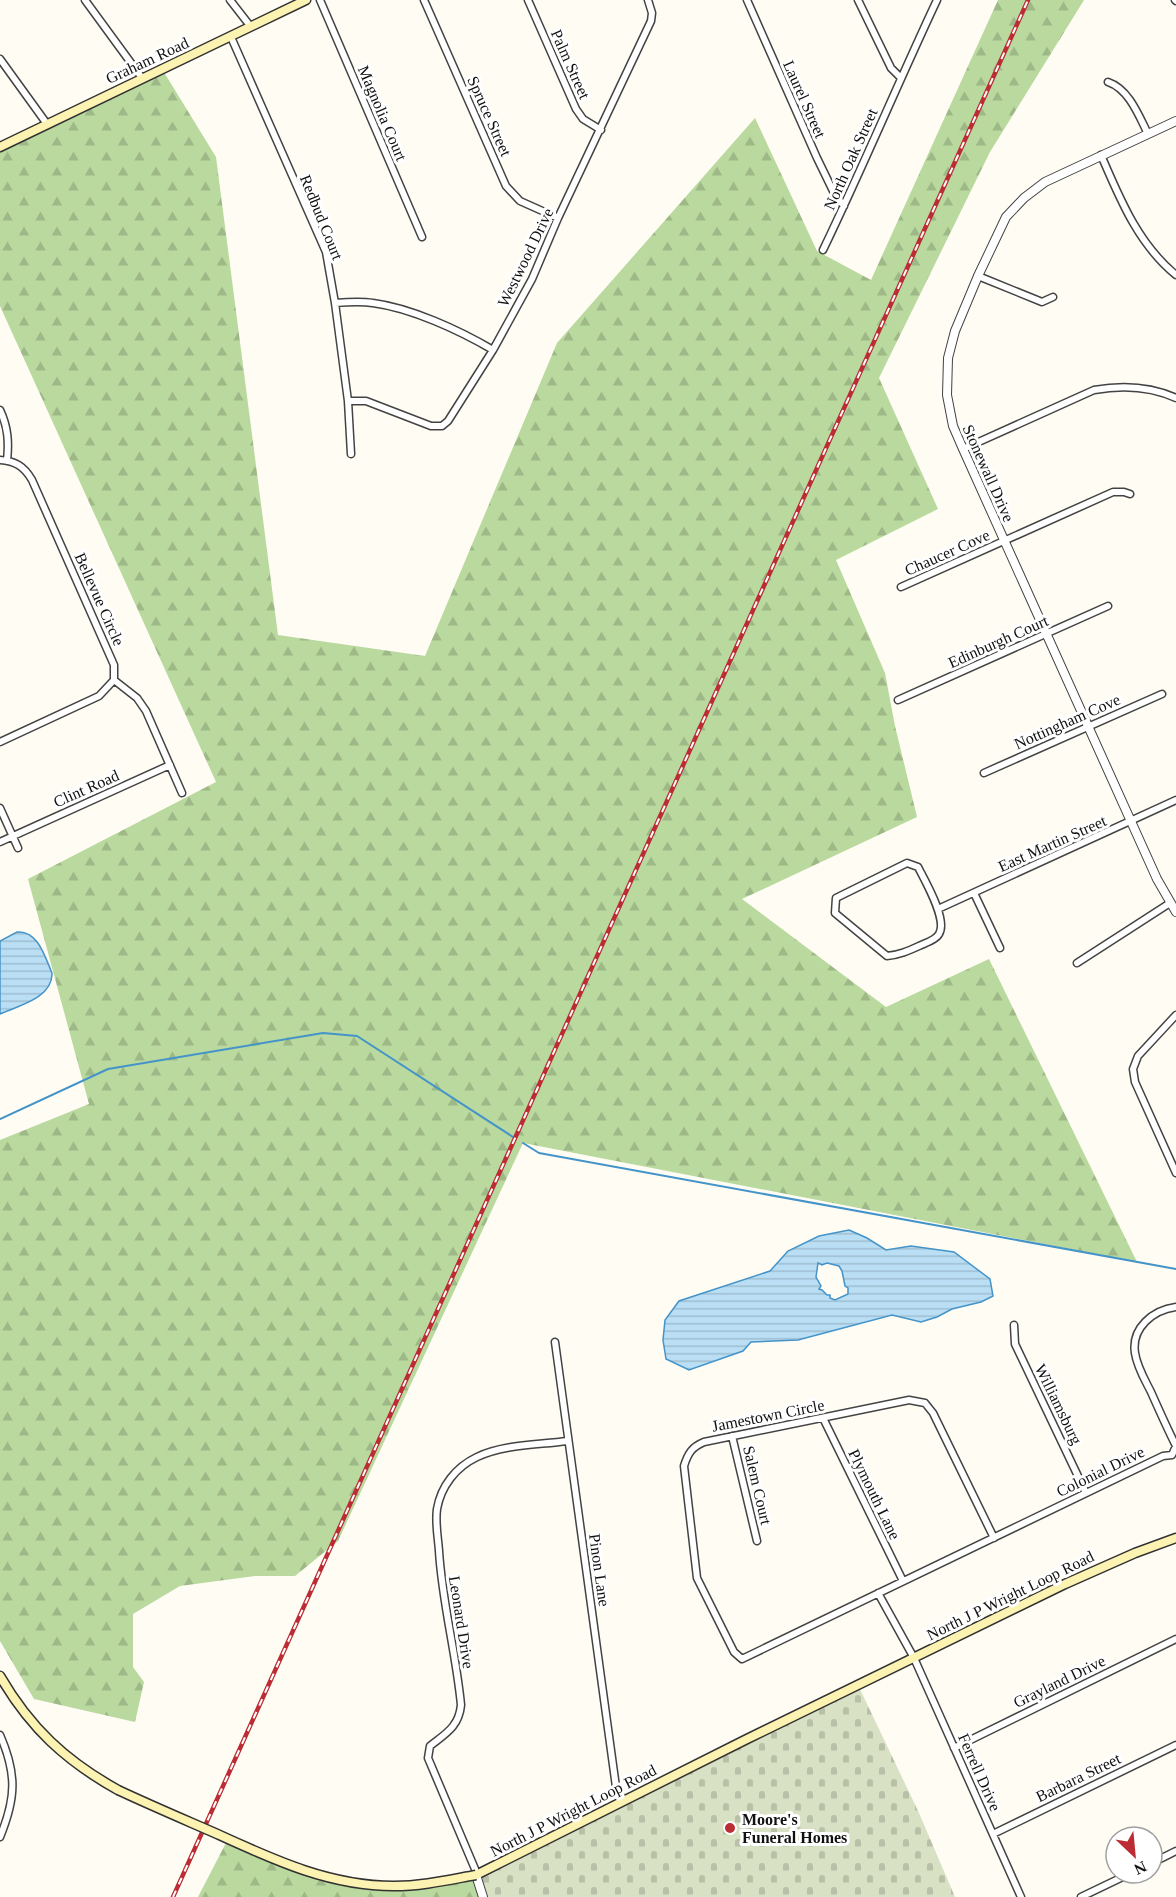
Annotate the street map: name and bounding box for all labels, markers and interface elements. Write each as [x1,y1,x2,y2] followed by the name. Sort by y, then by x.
[548,27,594,102] street label: Palm Street
[103,34,191,87] street label: Graham Road
[780,58,829,141] street label: Laurel Street
[354,63,410,164] street label: Magnolia Court
[463,74,515,160] street label: Spruce Street
[820,105,881,213] street label: North Oak Street
[297,172,347,263] street label: Redbud Court
[494,205,557,309] street label: Westwood Drive
[960,422,1018,524] street label: Stonewall Drive
[902,526,992,579] street label: Chaucer Cove
[71,550,128,648] street label: Bellevue Circle
[946,612,1052,672] street label: Edinburgh Court
[1012,690,1123,753] street label: Nottingham Cove
[51,767,122,810] street label: Clint Road
[996,812,1109,875] street label: East Martin Street
[1031,1361,1085,1448] street label: Williamsburg
[710,1396,826,1435] street label: Jamestown Circle
[1054,1443,1147,1500] street label: Colonial Drive
[740,1444,775,1527] street label: Salem Court
[844,1446,904,1543] street label: Plymouth Lane
[586,1533,613,1608] street label: Pinon Lane
[924,1548,1097,1644] street label: North J P Wright Loop Road
[446,1574,477,1670] street label: Leonard Drive
[1011,1652,1108,1712] street label: Grayland Drive
[955,1731,1004,1814] street label: Ferrell Drive
[1033,1749,1124,1805] street label: Barbara Street
[487,1761,659,1861] street label: North J P Wright Loop Road
[742,1811,847,1846] place label: Moore's Funeral Homes
[723,1821,737,1835] marker: Moore's Funeral Homes
[1104,1825,1164,1885] north arrow
[1131,1858,1149,1878] text: N

